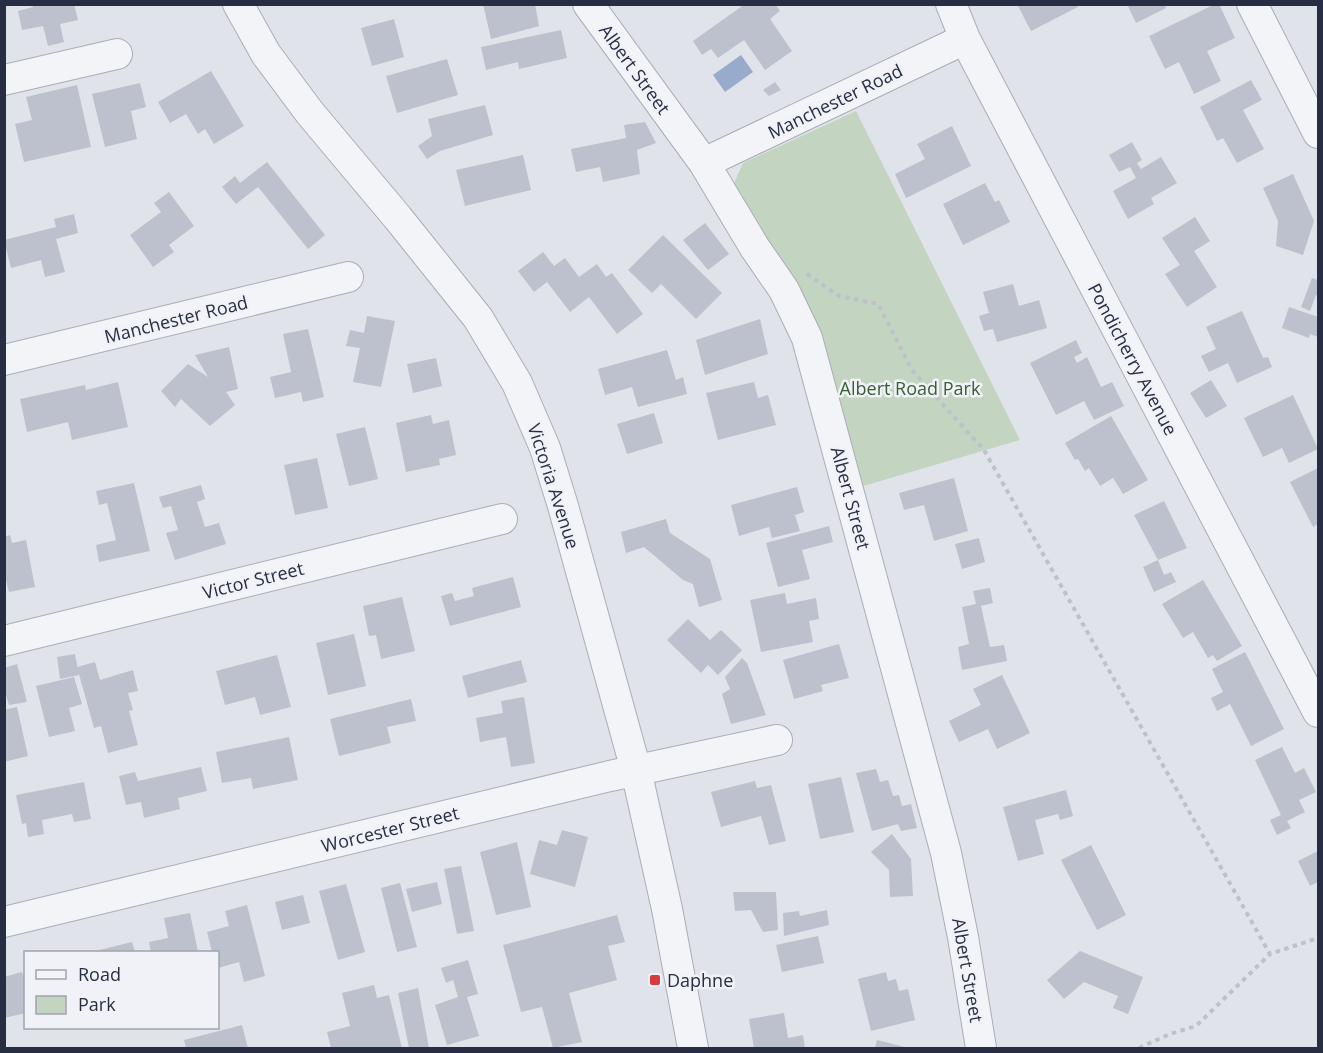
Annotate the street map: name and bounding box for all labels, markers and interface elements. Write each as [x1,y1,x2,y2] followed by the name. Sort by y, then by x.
[594,19,676,119] street label: Albert Street
[764,58,906,144] street label: Manchester Road
[1083,279,1183,439] street label: Pondicherry Avenue
[102,290,250,348] street label: Manchester Road
[840,376,981,400] park label: Albert Road Park
[522,420,586,552] street label: Victoria Avenue
[826,444,876,552] street label: Albert Street
[200,556,306,604] street label: Victor Street
[319,800,461,858] street label: Worcester Street
[947,916,989,1024] street label: Albert Street
[24,951,219,1029] legend
[78,962,121,986] text: Road
[667,968,733,992] place label: Daphne
[648,973,662,987] marker: Daphne
[78,992,116,1016] text: Park

